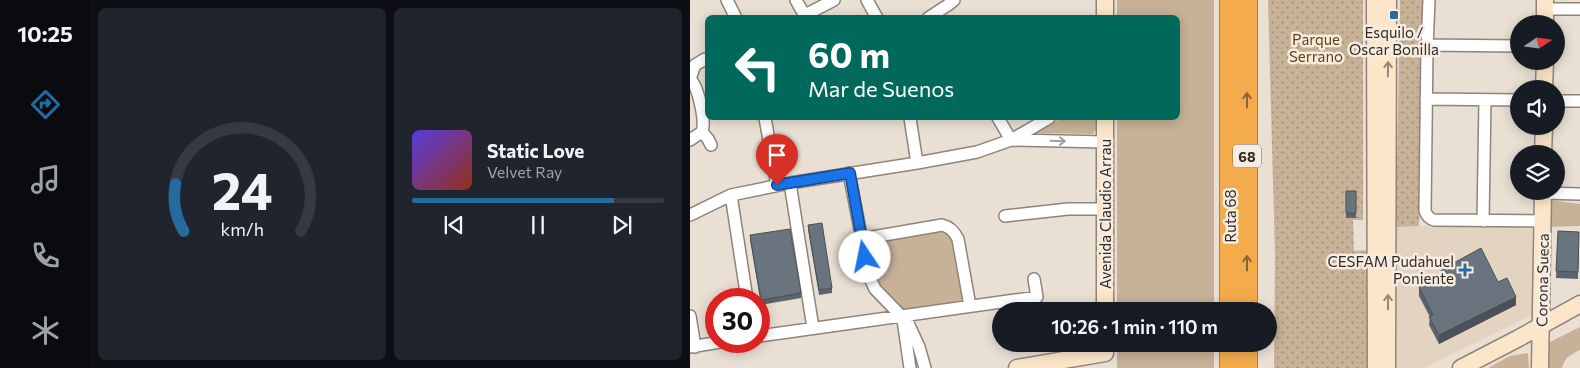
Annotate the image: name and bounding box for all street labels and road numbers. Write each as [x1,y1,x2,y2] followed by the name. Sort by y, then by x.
[1096,139,1114,289] street label: Avenida Claudio Arrau
[1233,144,1261,168] road number: 68
[1221,189,1239,243] street label: Ruta 68
[1532,233,1552,327] street label: Corona Sueca

